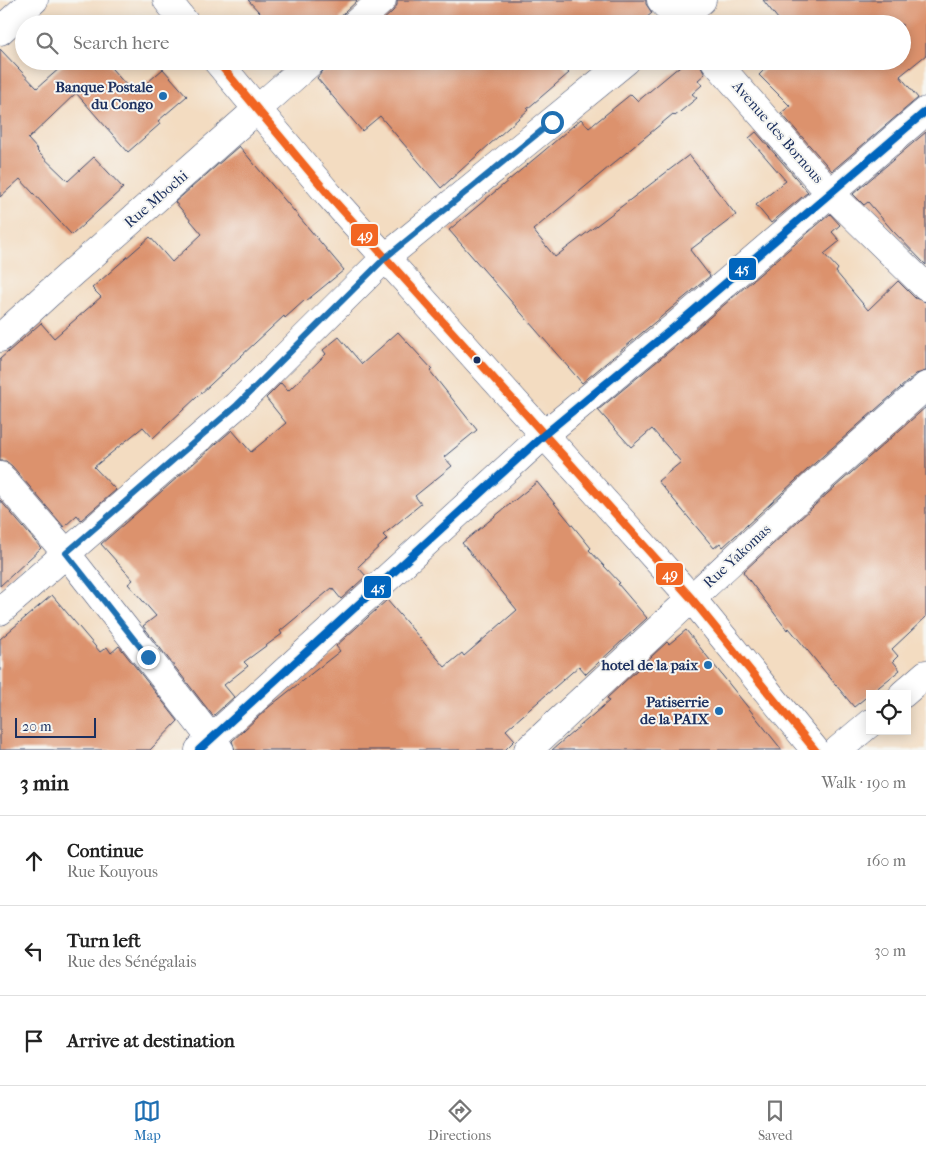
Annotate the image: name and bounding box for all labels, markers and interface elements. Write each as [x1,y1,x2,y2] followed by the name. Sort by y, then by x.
[15,15,911,70] search box
[33,29,61,57] icon: search
[73,32,169,54] text: Search here
[728,76,828,187] street label: Avenue des Bornous
[55,78,154,113] place label: Banque Postale du Congo
[157,90,169,102] marker: Banque Postale du Congo
[541,111,564,134] route start
[121,166,192,231] street label: Rue Mbochi
[350,223,379,247] line badge: 49
[356,227,373,244] text: 49
[728,257,757,281] line badge: 45
[734,260,749,277] text: 45
[472,355,482,365] unlabelled marker
[700,520,775,592] street label: Rue Yakomas
[655,562,684,586] line badge: 49
[661,566,678,583] text: 49
[363,575,392,599] line badge: 45
[370,579,385,596] text: 45
[137,646,160,669] route end
[601,656,698,674] place label: hotel de la paix
[702,659,714,671] marker: hotel de la paix
[866,690,911,735] map controls
[866,690,911,735] button: locate
[640,693,710,728] place label: Patiserrie de la PAIX
[713,705,725,717] marker: Patiserrie de la PAIX
[15,715,96,738] scale bar
[22,718,52,735] text: 20 m
[20,771,69,795] text: 3 min
[822,773,906,792] text: Walk · 190 m
[67,840,143,862] text: Continue
[20,847,48,875] icon: ahead
[866,851,906,870] text: 160 m
[67,862,158,881] text: Rue Kouyous
[67,930,141,952] text: Turn left
[20,937,48,965] icon: left
[874,941,906,960] text: 30 m
[67,952,196,971] text: Rue des Sénégalais
[20,1027,48,1055] icon: arrive
[67,1030,235,1052] text: Arrive at destination
[133,1097,161,1144] tab: Map
[428,1097,491,1144] tab: Directions
[758,1097,793,1144] tab: Saved

